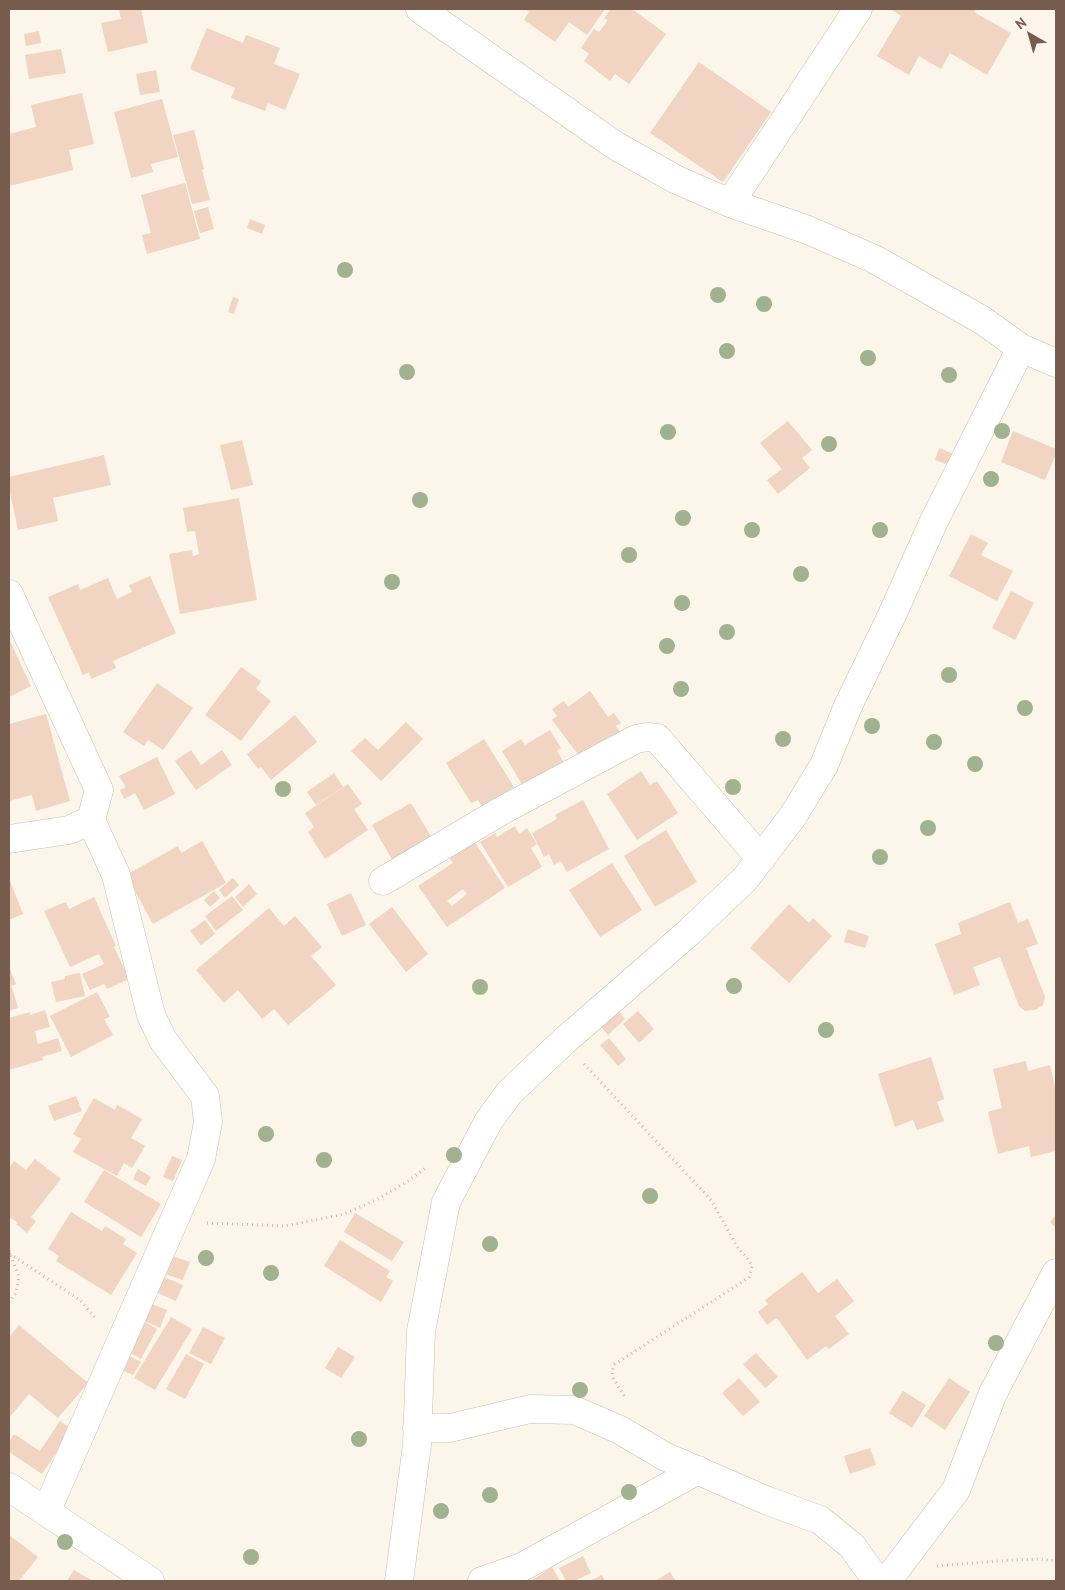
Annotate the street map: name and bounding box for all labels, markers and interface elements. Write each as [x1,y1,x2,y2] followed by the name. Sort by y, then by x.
[1005,10,1055,60] north arrow
[1012,13,1030,33] text: N

